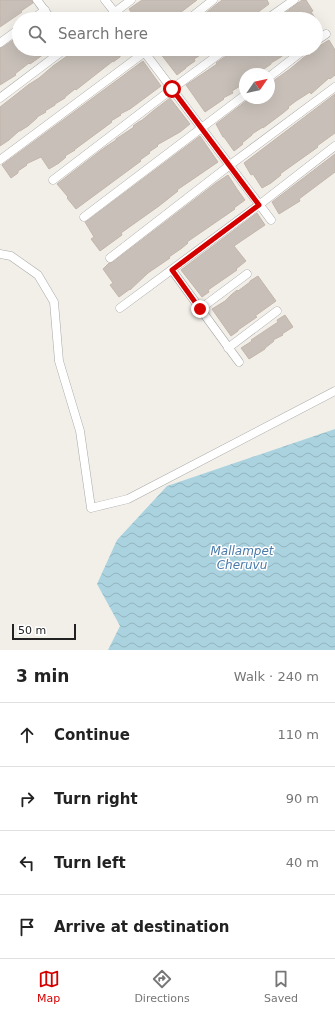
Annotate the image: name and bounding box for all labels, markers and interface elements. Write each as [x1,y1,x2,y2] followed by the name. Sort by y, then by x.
[12,12,323,56] search box
[26,23,48,45] icon: search
[58,25,148,43] text: Search here
[239,68,275,104] north arrow
[163,80,181,98] route start
[191,300,209,318] route end
[210,544,275,572] water label: Mallampet Cheruvu
[12,622,76,641] scale bar
[18,624,46,637] text: 50 m
[16,666,69,686] text: 3 min
[234,669,319,684] text: Walk · 240 m
[16,724,38,746] icon: ahead
[54,726,130,744] text: Continue
[277,727,319,742] text: 110 m
[16,788,38,810] icon: right
[54,790,138,808] text: Turn right
[286,791,319,806] text: 90 m
[16,852,38,874] icon: left
[54,854,126,872] text: Turn left
[286,855,319,870] text: 40 m
[16,916,38,938] icon: arrive
[54,918,229,936] text: Arrive at destination
[37,968,60,1005] tab: Map
[134,968,190,1005] tab: Directions
[264,968,298,1005] tab: Saved

